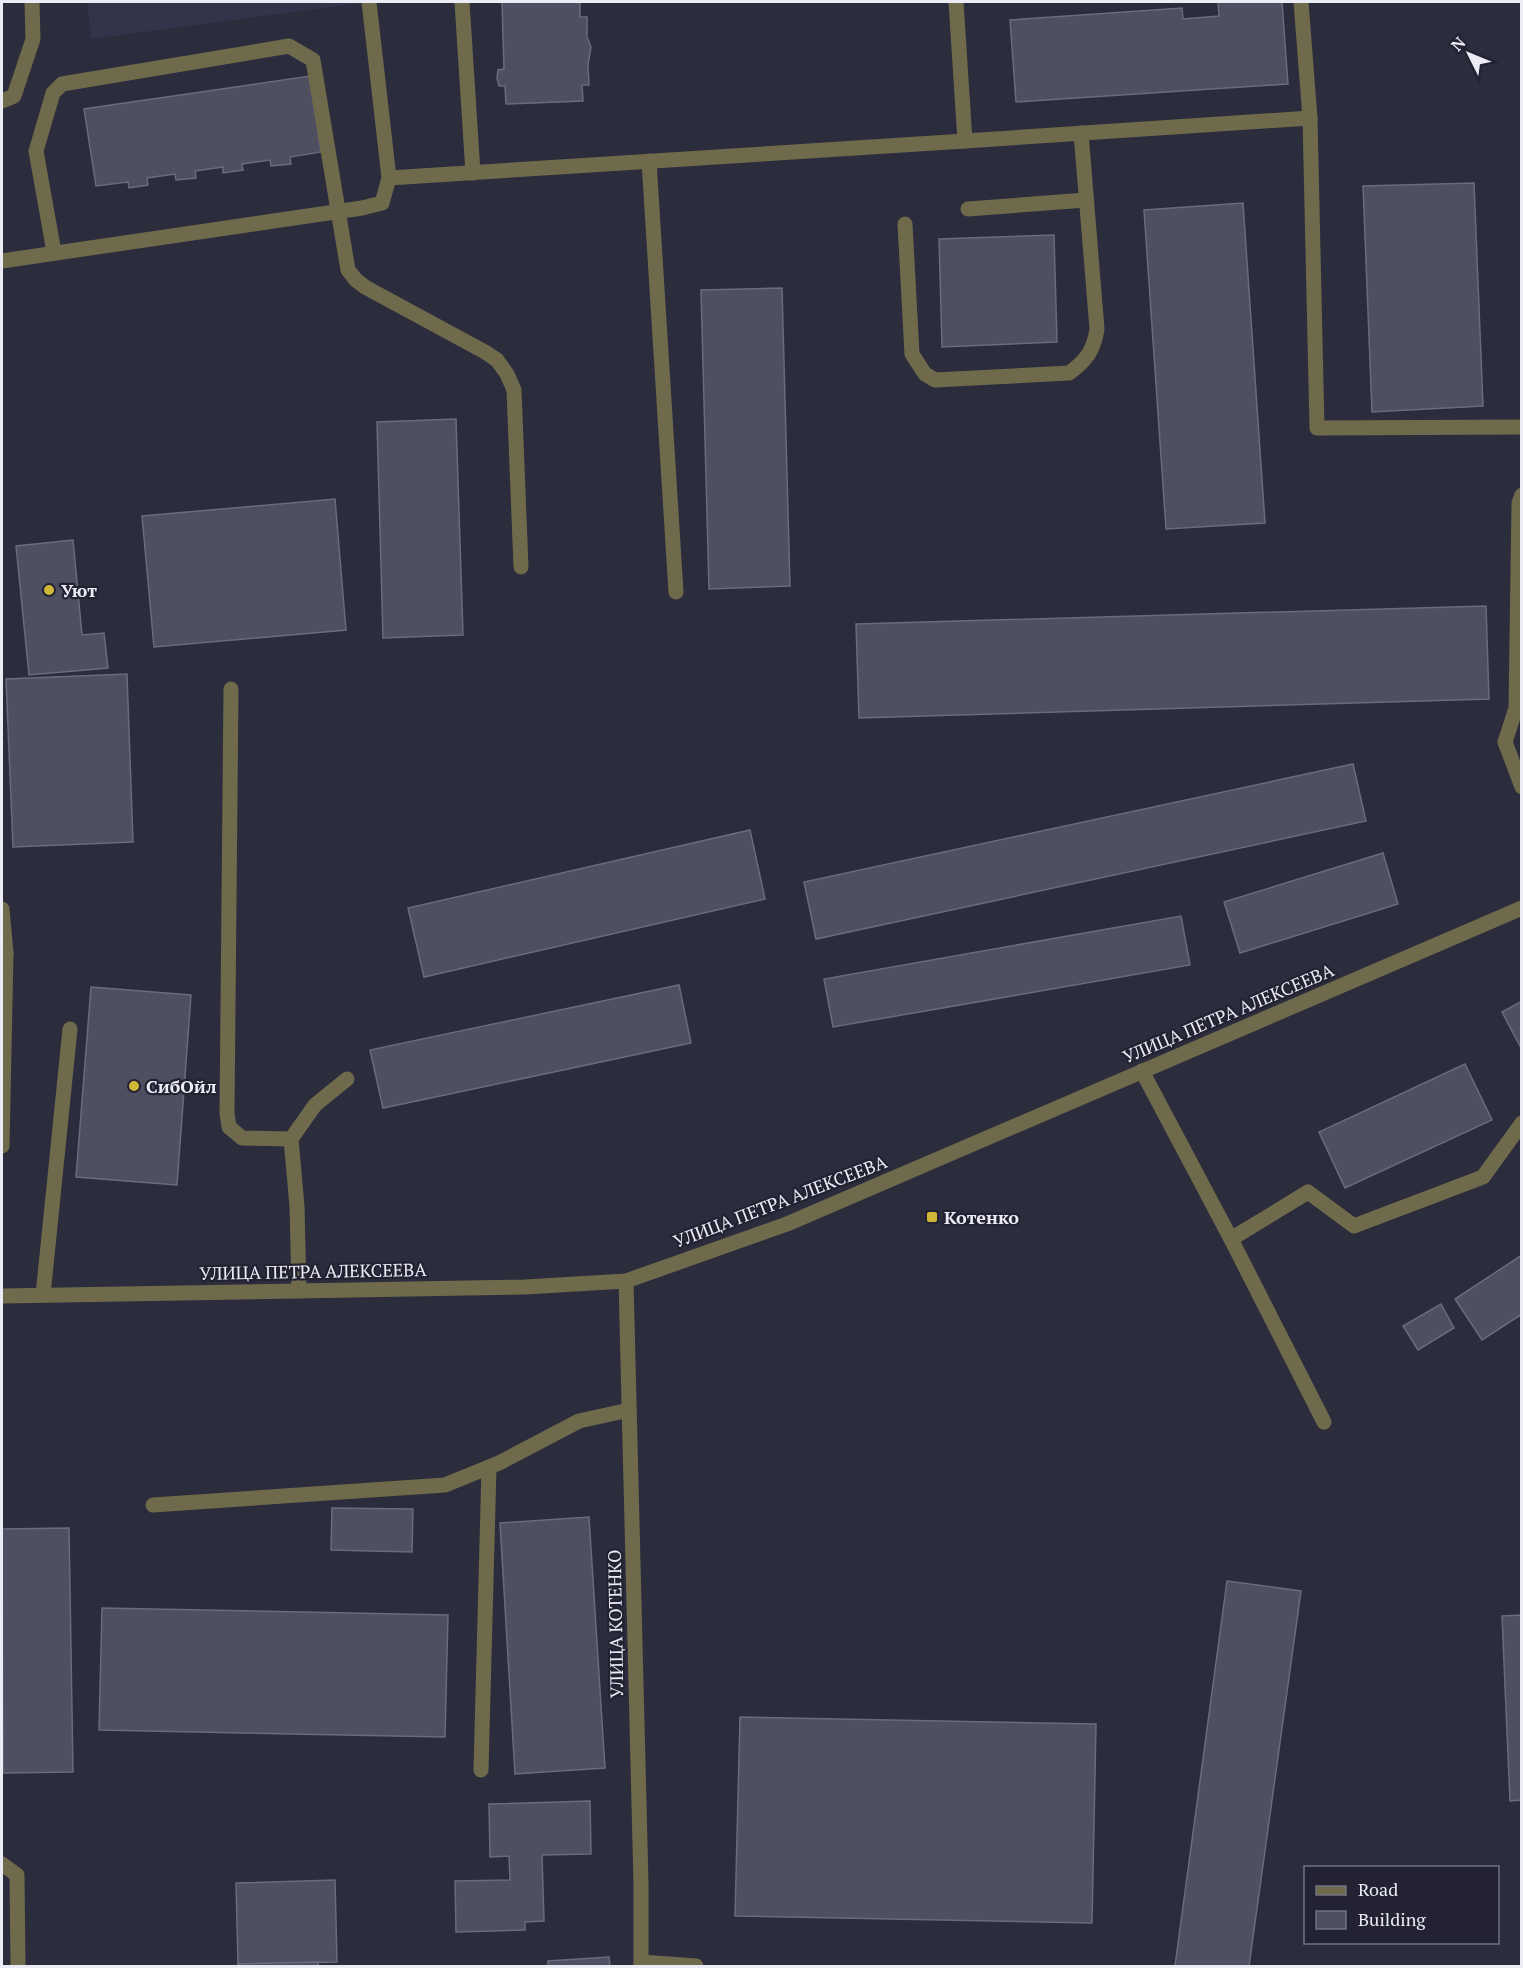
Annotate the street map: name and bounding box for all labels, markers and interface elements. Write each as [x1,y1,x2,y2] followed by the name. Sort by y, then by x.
[1439,24,1499,84] north arrow
[1446,32,1470,56] text: N
[61,578,97,602] place label: Уют
[42,583,56,597] marker: Уют
[1119,957,1338,1068] street label: УЛИЦА ПЕТРА АЛЕКСЕЕВА
[146,1074,217,1098] place label: СибОйл
[127,1079,141,1093] marker: СибОйл
[670,1149,891,1253] street label: УЛИЦА ПЕТРА АЛЕКСЕЕВА
[944,1205,1019,1229] place label: Котенко
[925,1210,939,1224] marker: Котенко
[199,1257,428,1285] street label: УЛИЦА ПЕТРА АЛЕКСЕЕВА
[602,1549,628,1699] street label: УЛИЦА КОТЕНКО
[1304,1866,1499,1944] legend
[1358,1877,1398,1901] text: Road
[1358,1907,1426,1931] text: Building

